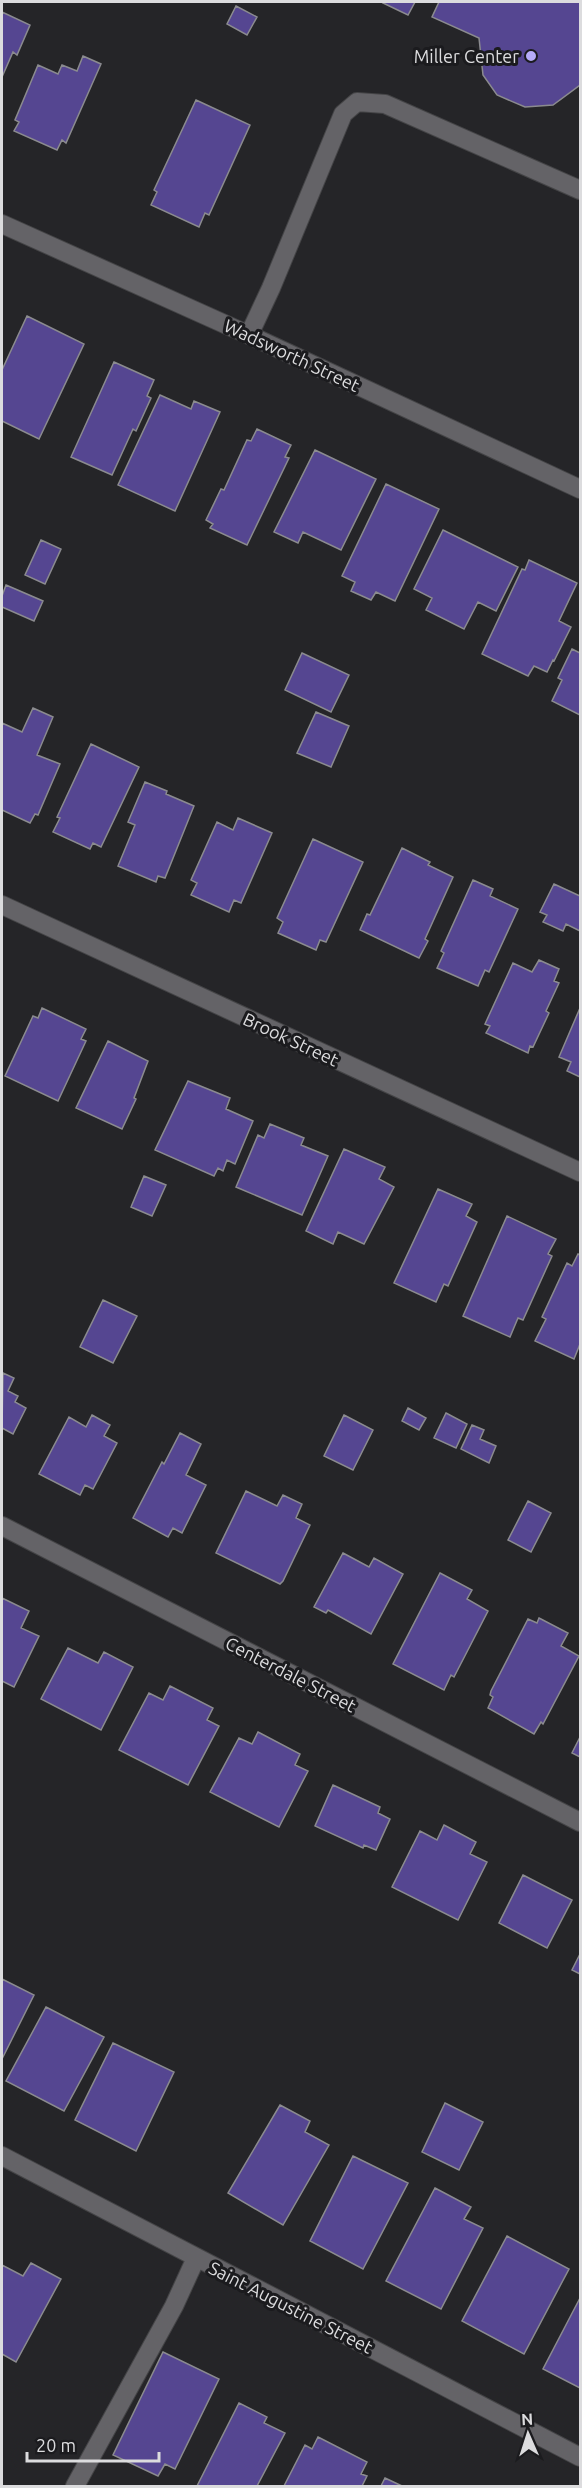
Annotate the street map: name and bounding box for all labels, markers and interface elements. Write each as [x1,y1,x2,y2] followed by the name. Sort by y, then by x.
[414,46,519,66] place label: Miller Center
[524,49,538,63] marker: Miller Center
[221,315,363,395] street label: Wadsworth Street
[240,1008,342,1070] street label: Brook Street
[222,1632,360,1716] street label: Centerdale Street
[206,2257,376,2357] street label: Saint Augustine Street
[498,2404,558,2464] north arrow
[521,2410,534,2428] text: N
[27,2425,159,2463] scale bar
[36,2435,76,2455] text: 20 m

